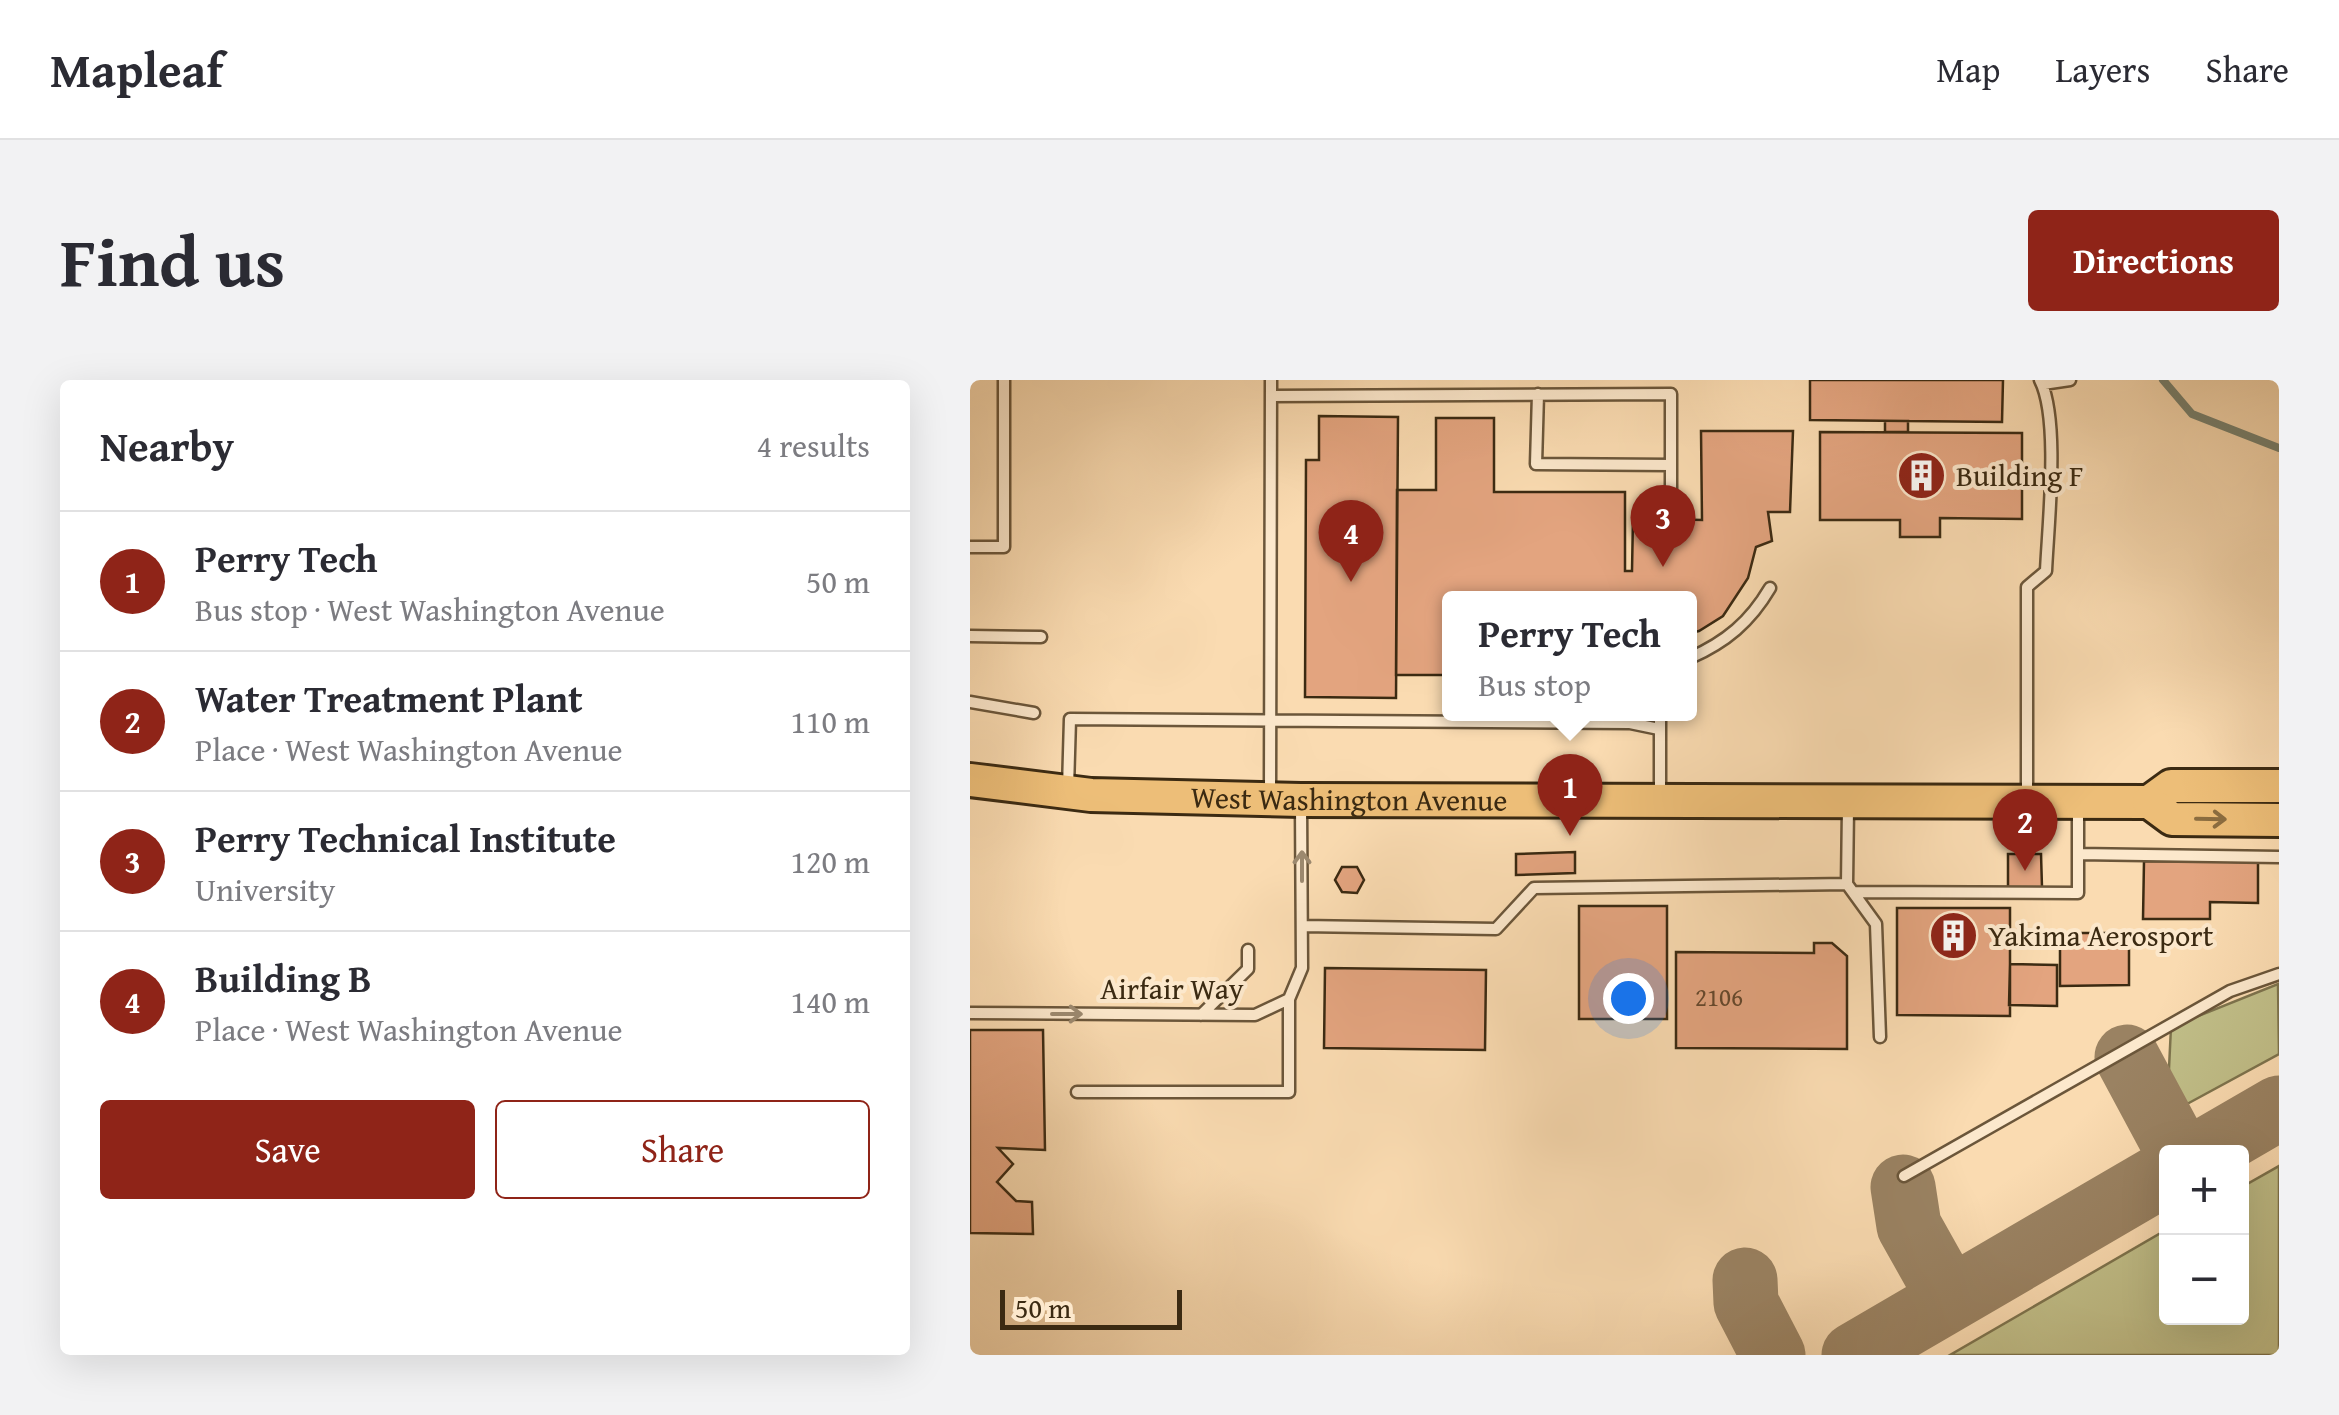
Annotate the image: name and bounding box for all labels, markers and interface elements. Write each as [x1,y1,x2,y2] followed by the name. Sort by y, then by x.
[50,34,223,105] text: Mapleaf
[1936,44,2000,95] text: Map
[2055,44,2150,95] text: Layers
[2205,44,2289,95] text: Share
[60,209,285,312] text: Find us
[2028,210,2279,311] button: Directions
[100,415,234,476] text: Nearby
[757,422,870,469] text: 4 results
[1895,450,1947,502] building icon: Building F
[1956,453,2084,497] place label: Building F
[1630,484,1696,567] pin: 3
[1318,500,1384,582] pin: 4
[195,530,378,586] text: Perry Tech
[124,558,141,605] text: 1
[806,558,870,605] text: 50 m
[195,586,665,633] text: Bus stop · West Washington Avenue
[1442,591,1697,721] popup
[1478,605,1661,661] text: Perry Tech
[1478,661,1591,708] text: Bus stop
[195,670,583,726] text: Water Treatment Plant
[124,698,141,745] text: 2
[791,698,870,745] text: 110 m
[195,726,623,773] text: Place · West Washington Avenue
[1538,754,1602,836] pin: 1
[1190,774,1507,821] street label: West Washington Avenue
[1992,788,2058,871] pin: 2
[195,810,616,866] text: Perry Technical Institute
[2194,810,2227,828] one-way arrow
[124,838,141,885] text: 3
[791,838,870,885] text: 120 m
[1292,851,1312,884] one-way arrow
[195,866,335,913] text: University
[1927,910,1979,962] building icon: Yakima Aerosport
[1988,913,2214,957] place label: Yakima Aerosport
[195,950,372,1006] text: Building B
[1100,966,1244,1010] street label: Airfair Way
[1603,973,1654,1024] your location
[124,978,141,1025] text: 4
[791,978,870,1025] text: 140 m
[1695,979,1743,1015] house number: 2106
[1050,1004,1083,1024] one-way arrow
[195,1006,623,1053] text: Place · West Washington Avenue
[100,1100,475,1199] button: Save
[495,1100,870,1199] button: Share
[2159,1145,2249,1325] map controls
[2159,1145,2249,1235] button: +
[2159,1235,2249,1325] button: −
[1000,1285,1182,1330] scale bar
[1015,1287,1071,1328] text: 50 m

